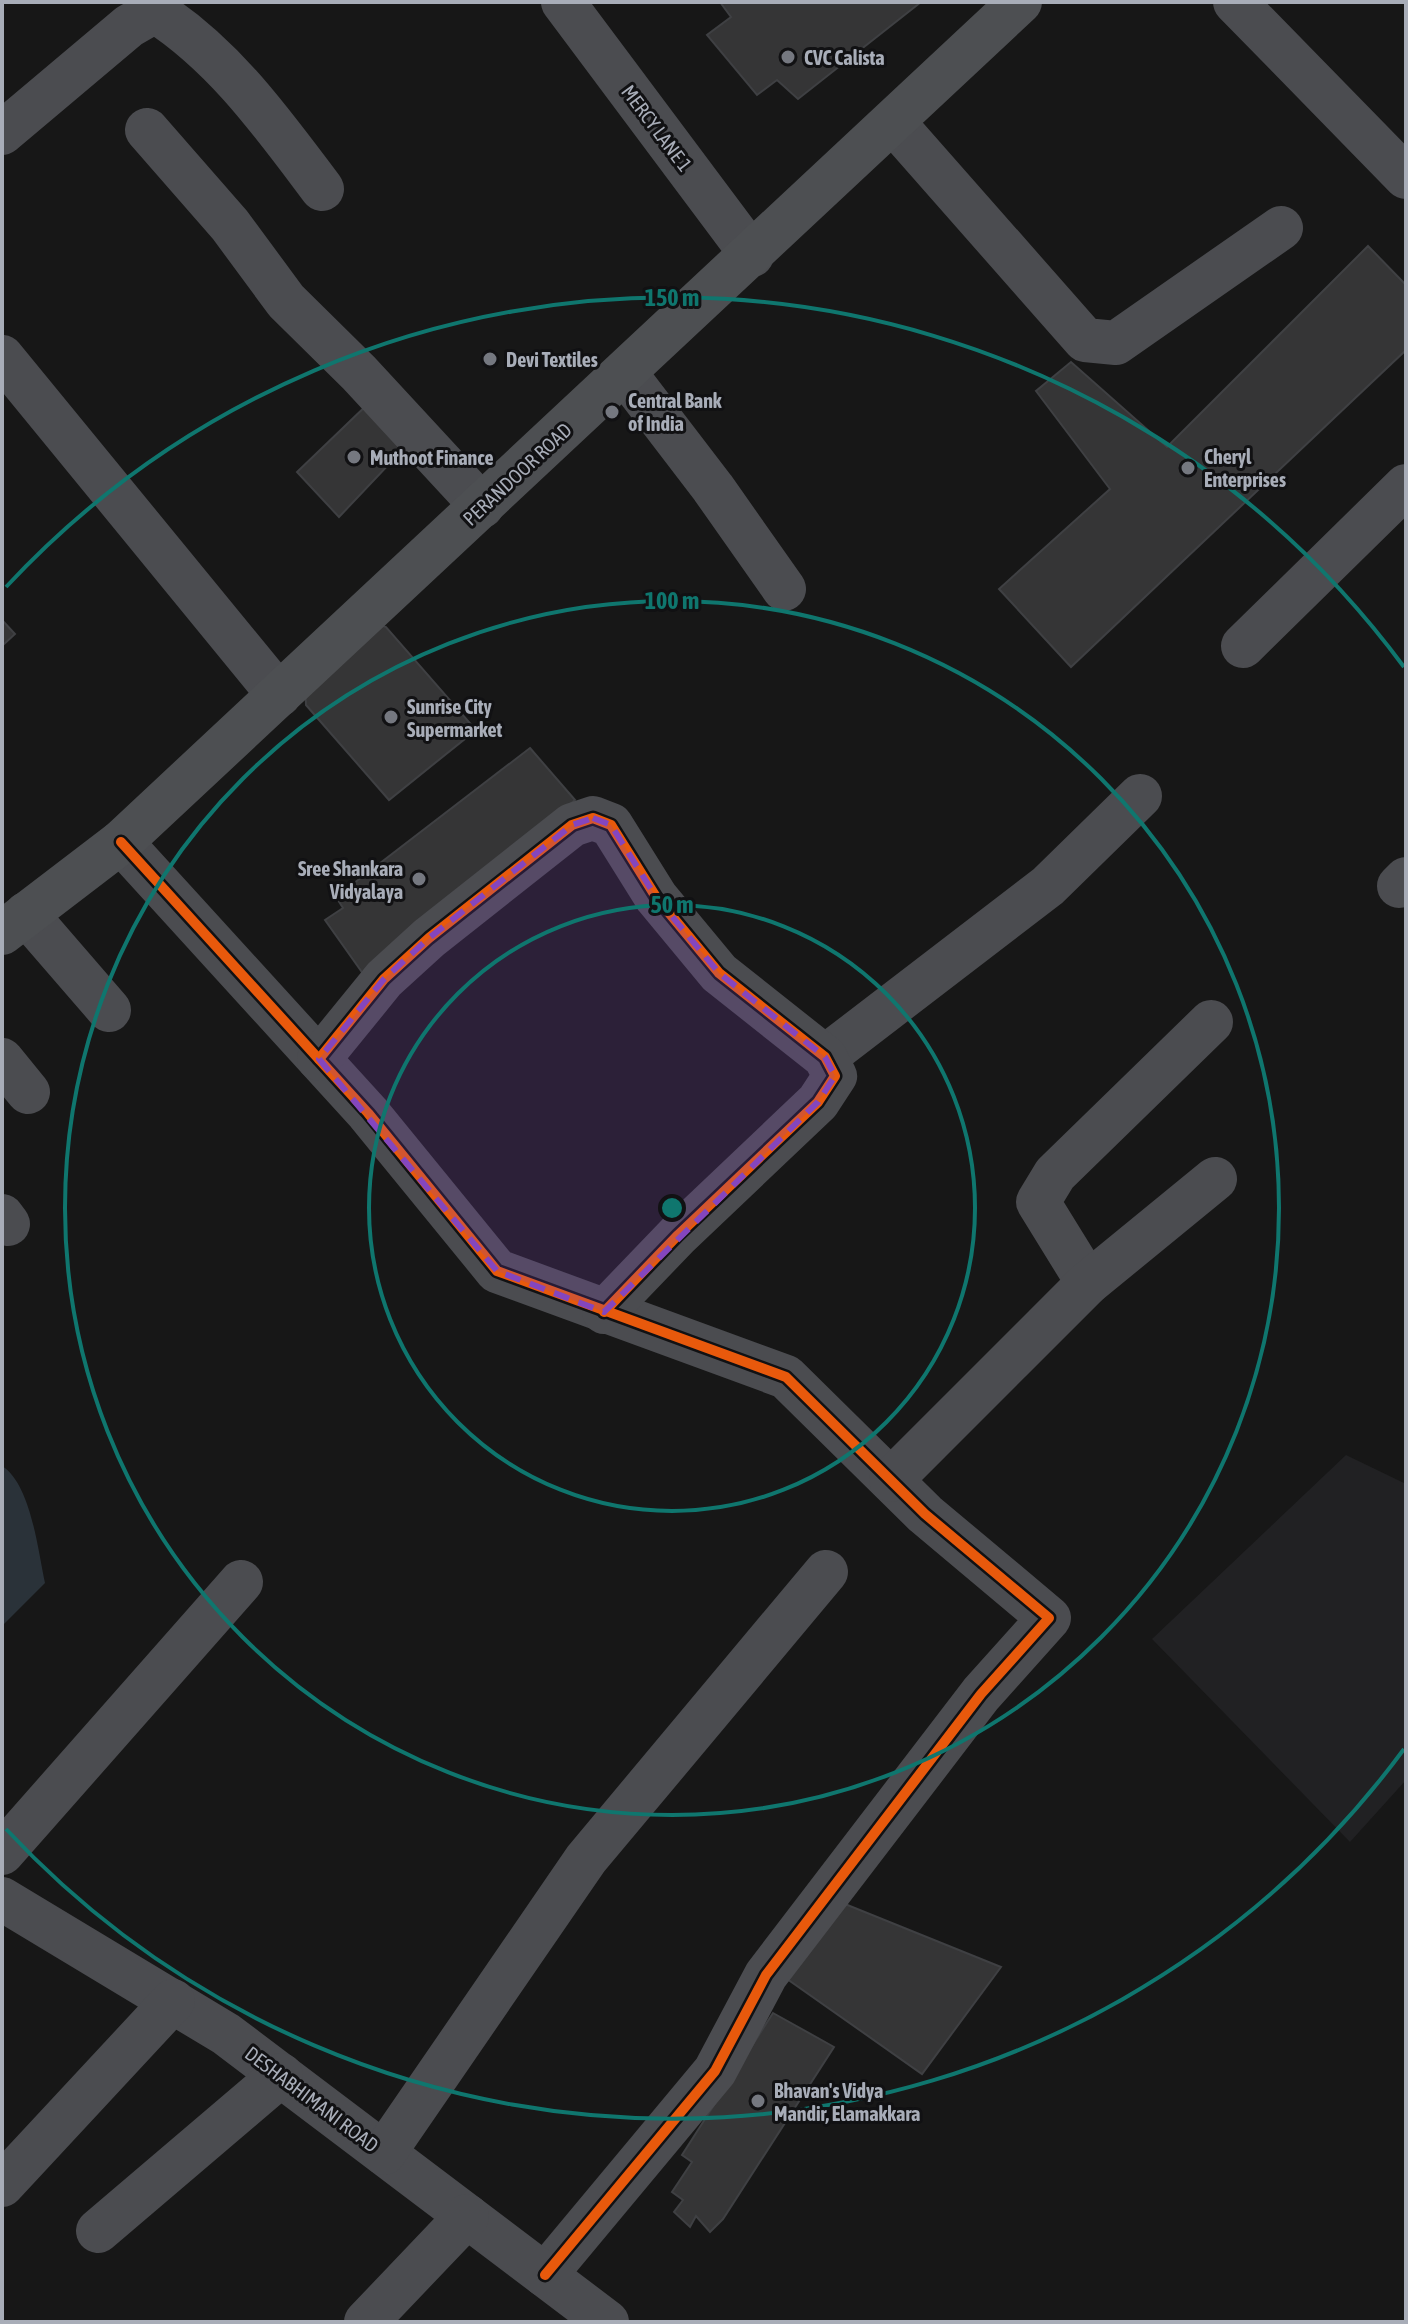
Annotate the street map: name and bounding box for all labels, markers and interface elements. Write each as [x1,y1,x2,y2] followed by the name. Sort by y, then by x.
[804,46,885,69] place label: CVC Calista
[779,48,797,66] marker: CVC Calista
[617,80,697,176] street label: MERCY LANE 1
[645,284,699,311] text: 150 m
[506,348,598,371] place label: Devi Textiles
[481,350,499,368] marker: Devi Textiles
[628,389,722,435] place label: Central Bank of India
[603,403,621,421] marker: Central Bank of India
[458,418,576,530] street label: PERANDOOR ROAD
[1204,445,1286,491] place label: Cheryl Enterprises
[370,446,494,469] place label: Muthoot Finance
[345,448,363,466] marker: Muthoot Finance
[1179,459,1197,477] marker: Cheryl Enterprises
[645,587,699,614] text: 100 m
[407,695,503,741] place label: Sunrise City Supermarket
[382,708,400,726] marker: Sunrise City Supermarket
[298,857,403,903] place label: Sree Shankara Vidyalaya
[410,870,428,888] marker: Sree Shankara Vidyalaya
[650,891,694,918] text: 50 m
[658,1194,686,1222] centre of rings
[241,2041,383,2157] street label: DESHABHIMANI ROAD
[774,2079,920,2125] place label: Bhavan's Vidya Mandir, Elamakkara
[749,2092,767,2110] marker: Bhavan's Vidya Mandir, Elamakkara

